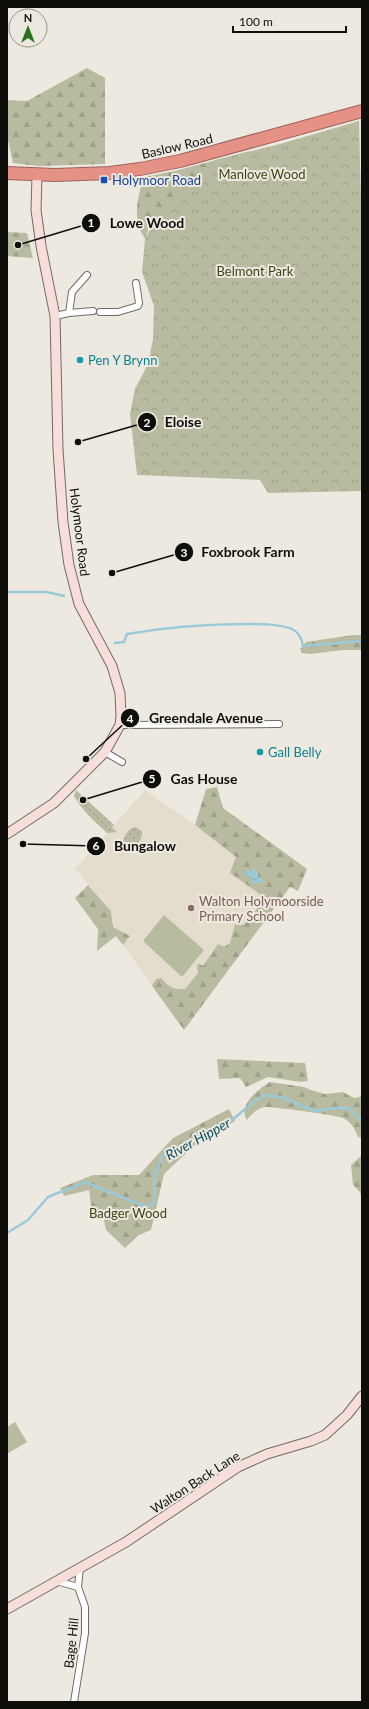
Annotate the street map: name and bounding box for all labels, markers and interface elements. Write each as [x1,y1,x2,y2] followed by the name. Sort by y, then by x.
[8,8,48,48] north arrow
[233,8,346,34] scale bar
[24,11,32,24] text: N
[239,14,273,29] text: 100 m
[140,130,214,162] street label: Baslow Road
[218,166,306,182] park label: Manlove Wood
[112,172,201,188] place label: Holymoor Road
[99,175,109,185] marker: Holymoor Road
[81,210,192,236] callout: Lowe Wood
[110,214,184,231] text: Lowe Wood
[88,215,95,230] text: 1
[217,263,294,279] park label: Belmont Park
[88,352,158,368] place label: Pen Y Brynn
[75,355,85,365] marker: Pen Y Brynn
[137,409,209,435] callout: Eloise
[165,413,202,430] text: Eloise
[144,415,151,430] text: 2
[67,487,93,577] street label: Holymoor Road
[174,539,303,565] callout: Foxbrook Farm
[201,543,295,560] text: Foxbrook Farm
[181,545,188,560] text: 3
[120,705,271,731] callout: Greendale Avenue
[149,709,263,726] text: Greendale Avenue
[127,711,134,726] text: 4
[268,744,322,760] place label: Gall Belly
[255,747,265,757] marker: Gall Belly
[142,766,245,792] callout: Gas House
[171,770,238,787] text: Gas House
[149,771,156,786] text: 5
[86,833,184,859] callout: Bungalow
[114,837,177,854] text: Bungalow
[93,838,100,853] text: 6
[199,893,324,924] place label: Walton Holymoorside Primary School
[186,903,196,913] marker: Walton Holymoorside Primary School
[162,1114,233,1163] water label: River Hipper
[89,1205,167,1221] park label: Badger Wood
[147,1447,243,1517] street label: Walton Back Lane
[60,1617,82,1669] street label: Bage Hill

